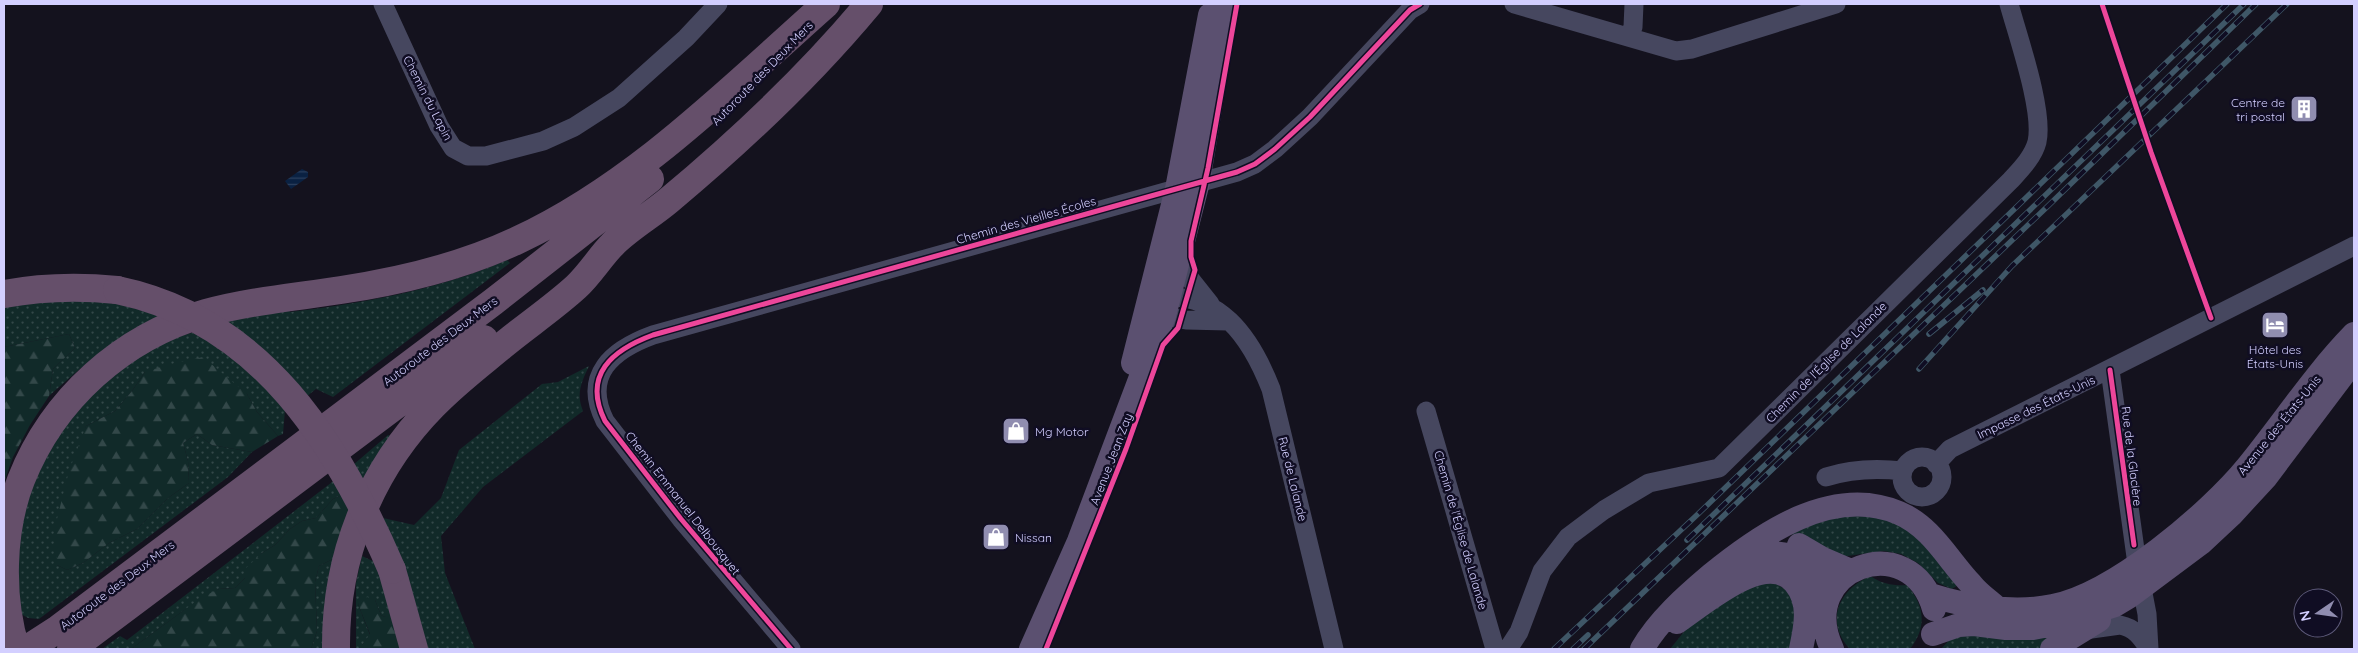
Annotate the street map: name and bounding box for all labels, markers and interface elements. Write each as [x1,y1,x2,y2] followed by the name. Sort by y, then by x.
[708,17,816,128] street label: Autoroute des Deux Mers
[400,53,456,143] street label: Chemin du Lapin
[2289,94,2319,124] building icon: Centre de tri postal
[2231,95,2285,124] place label: Centre de tri postal
[955,193,1098,247] street label: Chemin des Vieilles Écoles
[380,293,501,389] street label: Autoroute des Deux Mers
[1762,298,1890,426] street label: Chemin de l'Église de Lalande
[2260,310,2290,340] hotel icon: Hôtel des États-Unis
[2247,342,2304,371] place label: Hôtel des États-Unis
[1975,372,2098,442] street label: Impasse des États-Unis
[2234,372,2324,478] street label: Avenue des États-Unis
[2118,405,2146,507] street label: Rue de la Glacière
[1087,411,1135,507] street label: Avenue Jean Zay
[1001,416,1031,446] shop icon: Mg Motor
[1035,424,1089,439] place label: Mg Motor
[622,428,744,578] street label: Chemin Emmanuel Delbousquet
[1275,435,1311,523] street label: Rue de Lalande
[1431,449,1491,612] street label: Chemin de l'Église de Lalande
[981,522,1011,552] shop icon: Nissan
[1015,530,1052,545] place label: Nissan
[57,537,178,633] street label: Autoroute des Deux Mers
[2293,588,2343,638] north arrow
[2295,609,2315,623] text: N

